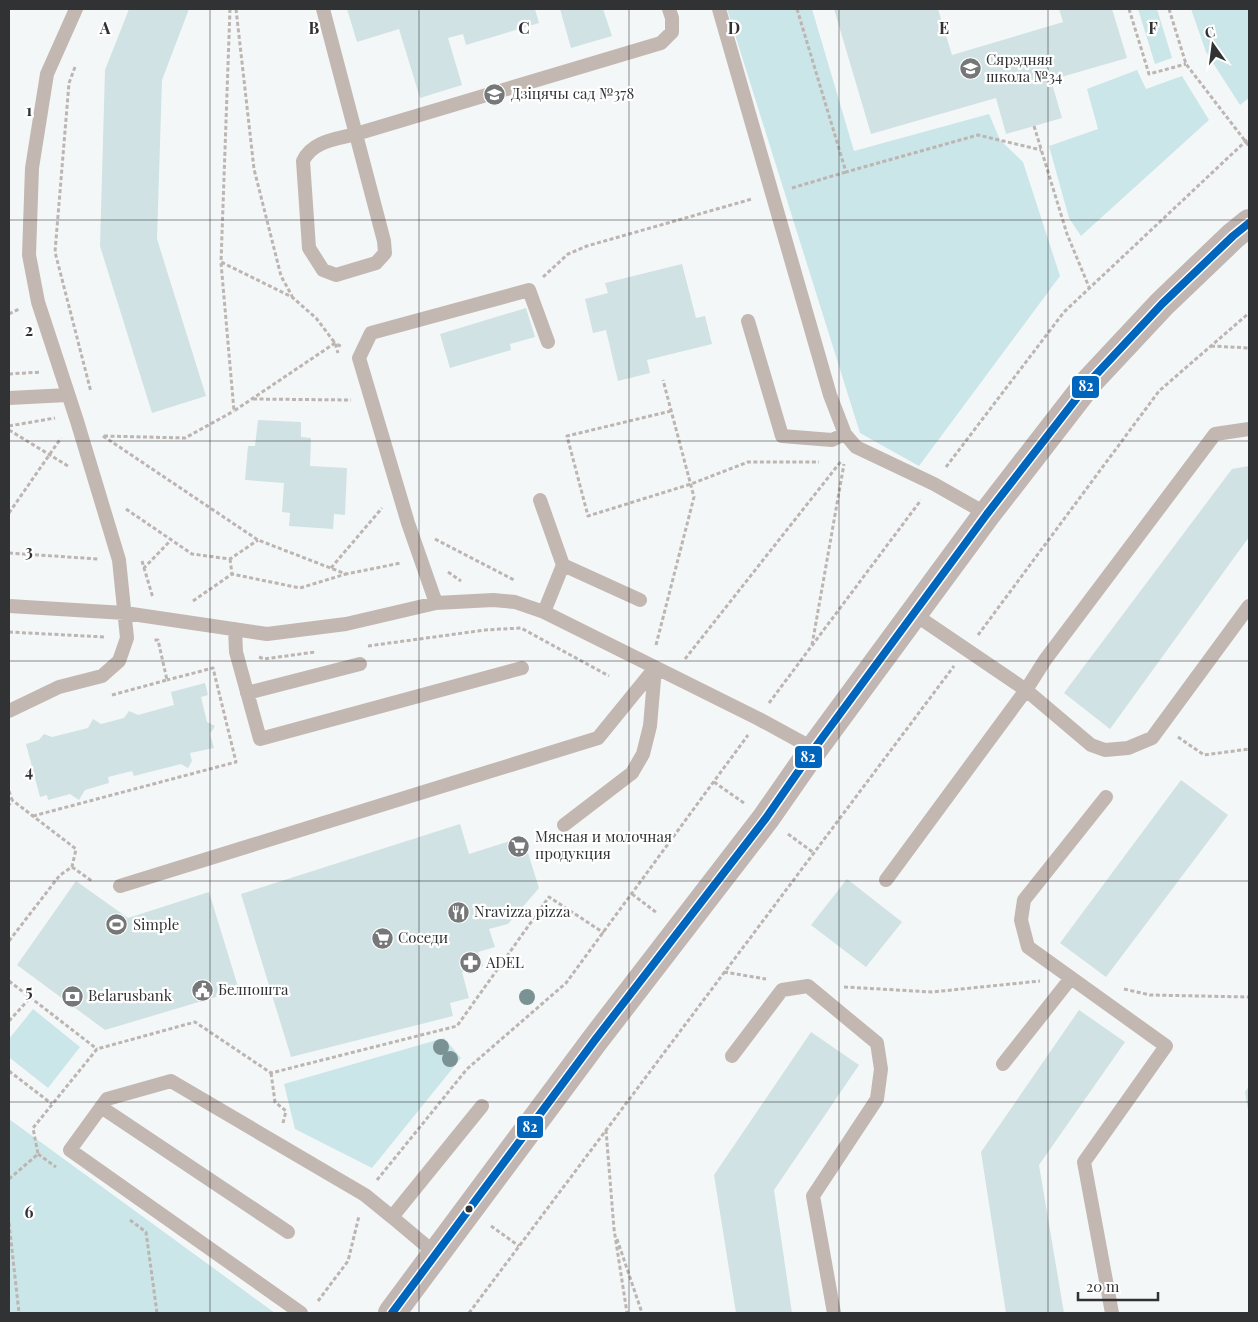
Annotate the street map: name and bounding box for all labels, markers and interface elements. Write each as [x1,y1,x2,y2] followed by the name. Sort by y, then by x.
[99,17,111,38] text: A
[309,17,320,38] text: B
[518,17,530,38] text: C
[728,17,740,38] text: D
[939,17,949,38] text: E
[1148,17,1158,38] text: F
[1188,20,1238,70] north arrow
[1203,21,1217,42] text: С
[986,49,1063,86] place label: Сярэдняя школа №34
[958,57,982,81] school or university icon: Сярэдняя школа №34
[483,82,507,106] school or university icon: Дзіцячы сад №378
[511,83,634,103] place label: Дзіцячы сад №378
[26,99,32,120] text: 1
[25,319,33,340] text: 2
[1071,375,1100,399] line badge: 82
[1078,376,1094,395] text: 82
[25,540,33,561] text: 3
[794,745,823,769] line badge: 82
[800,747,816,766] text: 82
[25,760,33,781] text: 4
[535,826,672,863] place label: Мясная и молочная продукция
[507,834,531,858] supermarket icon: Мясная и молочная продукция
[446,900,470,924] restaurant icon: Nravizza pizza
[474,901,571,921] place label: Nravizza pizza
[105,913,129,937] sports icon: Simple
[133,914,179,934] place label: Simple
[370,926,394,950] supermarket icon: Соседи
[398,927,448,947] place label: Соседи
[458,951,482,975] pharmacy icon: ADEL
[485,952,524,972] place label: ADEL
[190,978,214,1002] public building icon: Белпошта
[218,979,289,999] place label: Белпошта
[25,980,33,1001] text: 5
[60,984,84,1008] bank icon: Belarusbank
[88,985,173,1005] place label: Belarusbank
[516,1115,544,1139] line badge: 82
[522,1117,538,1136] text: 82
[25,1201,34,1222] text: 6
[464,1204,474,1214] unlabelled marker
[1078,1270,1158,1302] scale bar
[1086,1276,1120,1296] text: 20 m

